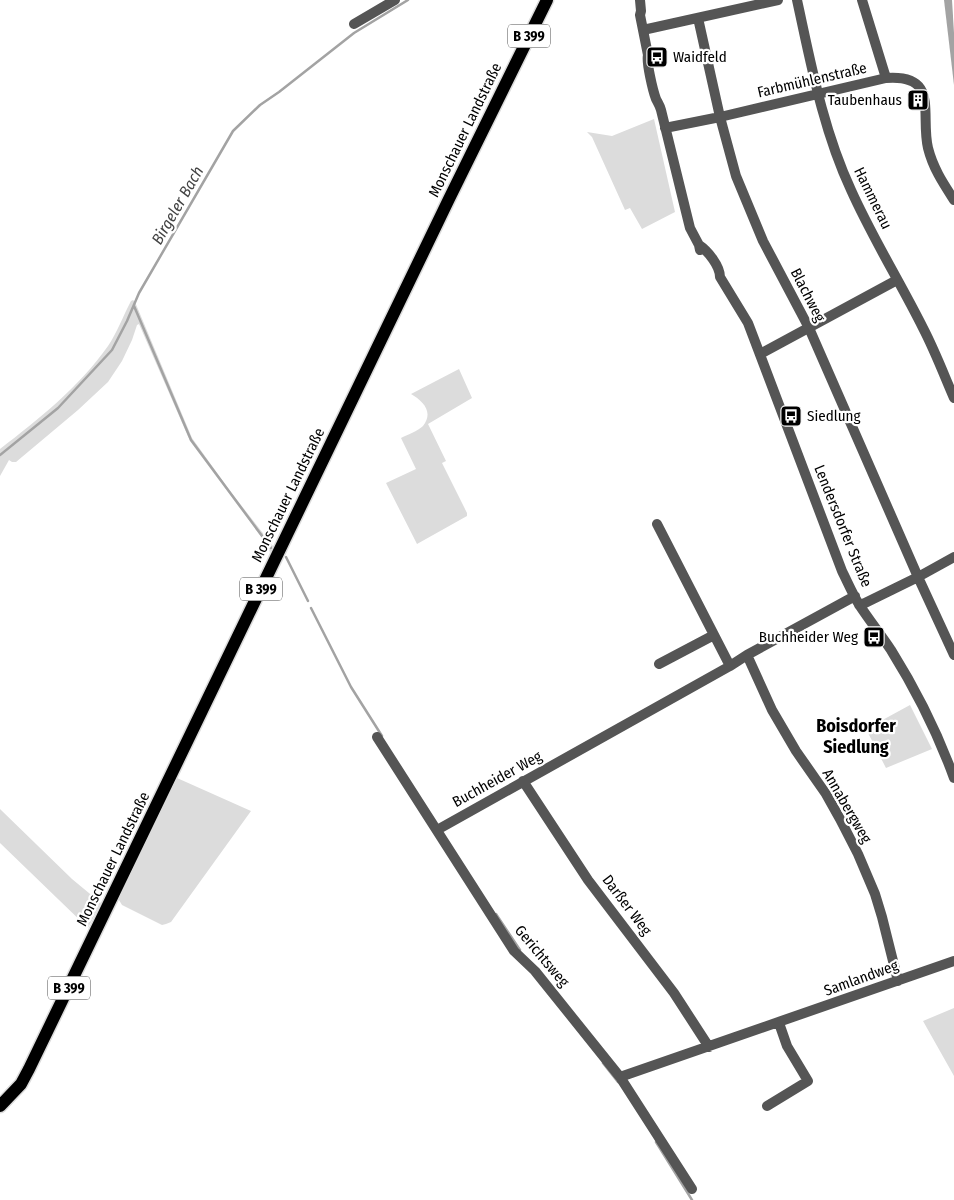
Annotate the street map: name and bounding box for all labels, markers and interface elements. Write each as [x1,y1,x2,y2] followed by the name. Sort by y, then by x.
[508,24,550,48] road number: B 399
[645,45,669,69] bus stop icon: Waidfeld
[673,48,727,66] place label: Waidfeld
[756,59,868,101] street label: Farbmühlenstraße
[425,60,505,200] street label: Monschauer Landstraße
[906,88,930,112] building icon: Taubenhaus
[828,91,902,109] place label: Taubenhaus
[147,163,207,248] water label: Birgeler Bach
[850,164,896,232] street label: Hammerau
[787,265,829,325] street label: Blachweg
[779,404,803,428] bus stop icon: Siedlung
[807,407,860,425] place label: Siedlung
[248,425,328,565] street label: Monschauer Landstraße
[810,462,876,590] street label: Lendersdorfer Straße
[240,578,282,600] road number: B 399
[862,625,886,649] bus stop icon: Buchheider Weg
[759,628,858,646] place label: Buchheider Weg
[816,715,896,758] district label: Boisdorfer Siedlung
[449,747,545,811] street label: Buchheider Weg
[819,766,875,846] street label: Annabergweg
[73,789,153,929] street label: Monschauer Landstraße
[598,871,656,939] street label: Darßer Weg
[511,922,573,990] street label: Gerichtsweg
[821,956,901,1000] street label: Samlandweg
[48,976,90,1000] road number: B 399

